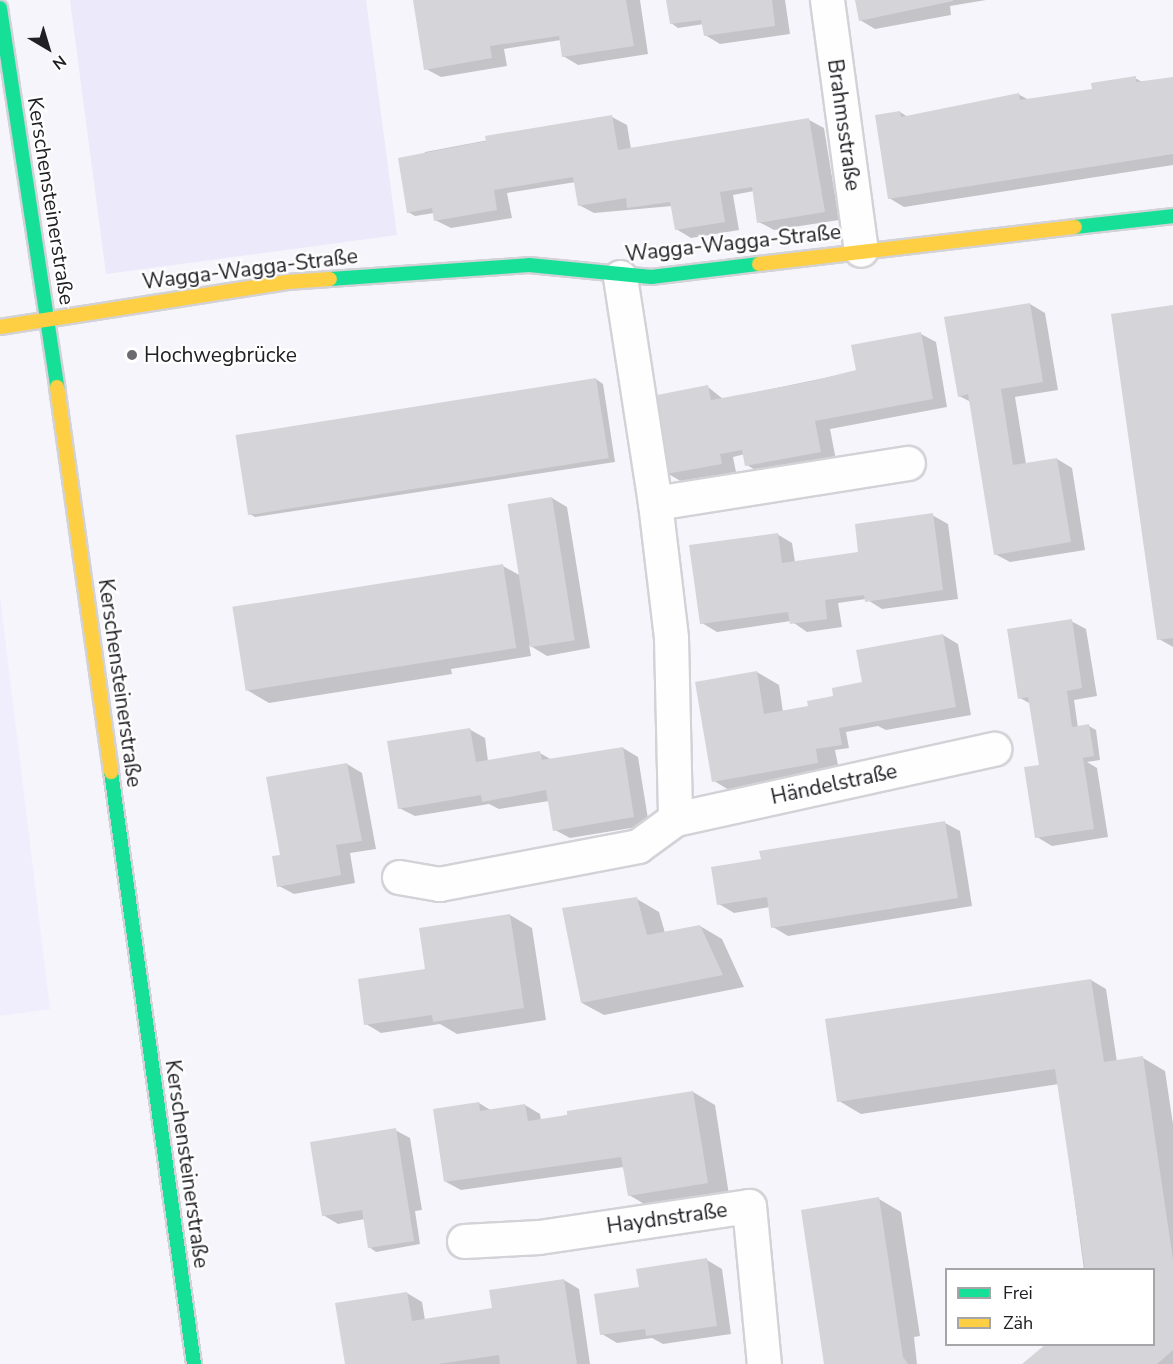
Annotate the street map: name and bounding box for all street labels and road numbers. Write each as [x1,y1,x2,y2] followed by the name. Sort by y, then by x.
[822,58,866,192] street label: Brahmsstraße
[22,95,80,307] street label: Kerschensteinerstraße
[624,219,842,267] street label: Wagga-Wagga-Straße
[141,243,359,295] street label: Wagga-Wagga-Straße
[93,577,147,789] street label: Kerschensteinerstraße
[769,758,899,810] street label: Händelstraße
[160,1058,214,1270] street label: Kerschensteinerstraße
[605,1197,729,1239] street label: Haydnstraße

